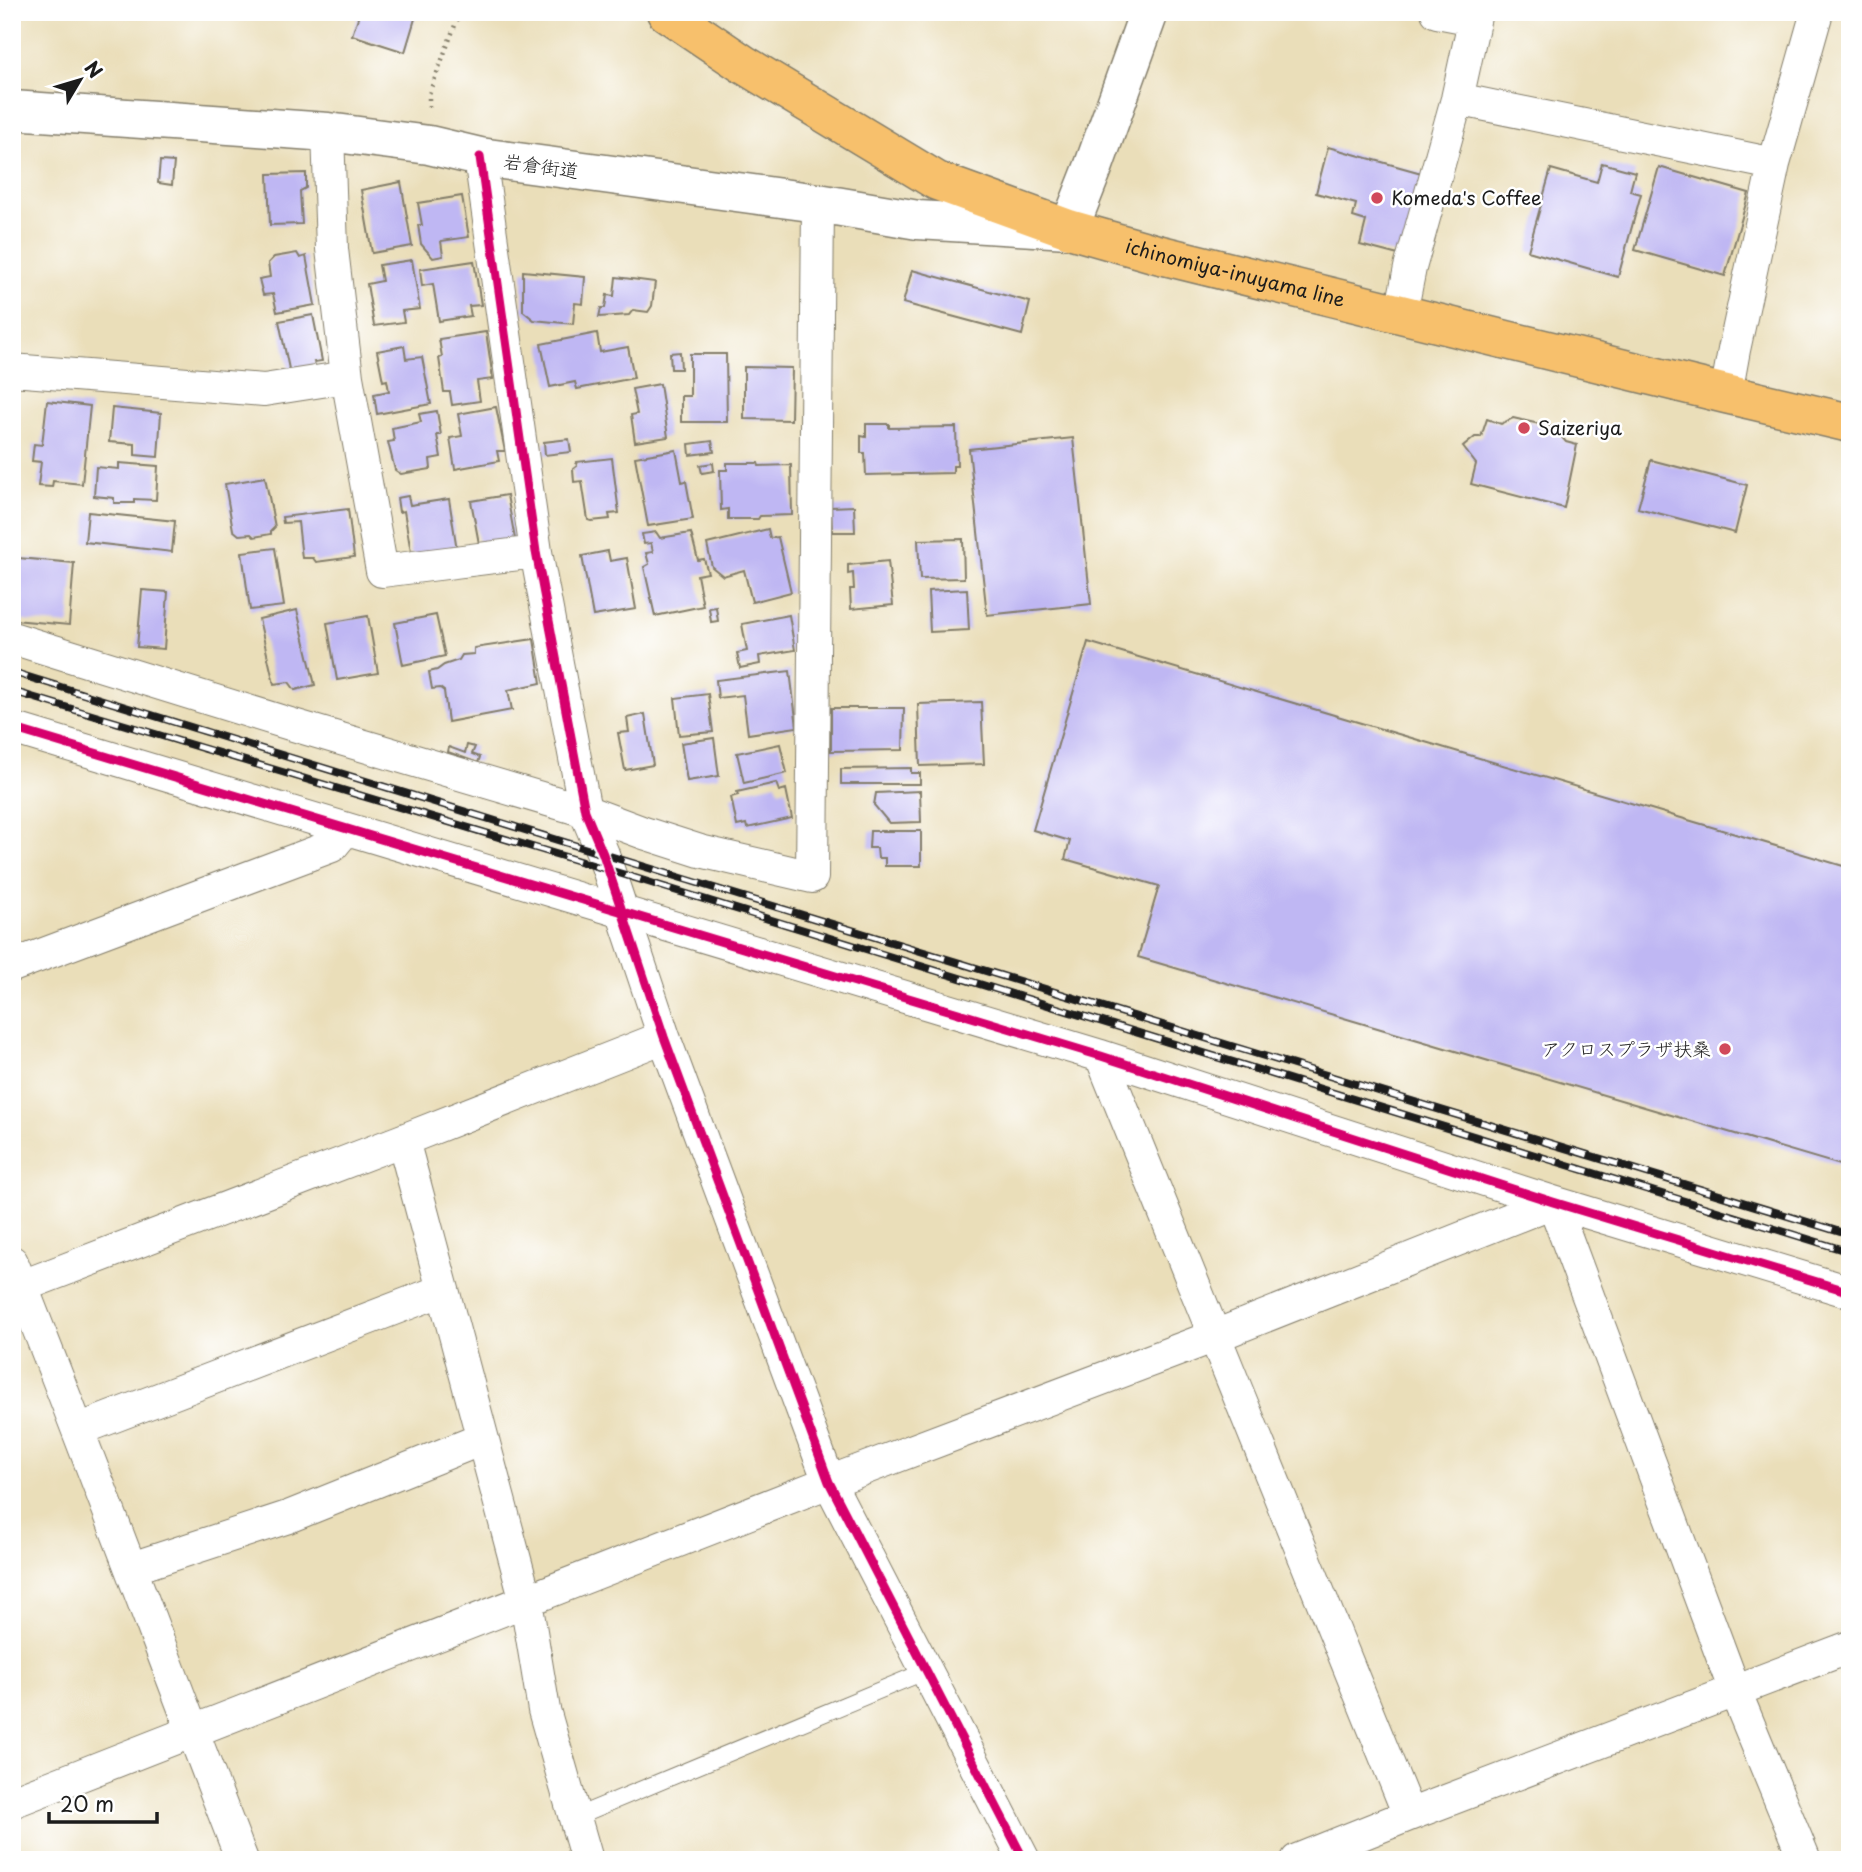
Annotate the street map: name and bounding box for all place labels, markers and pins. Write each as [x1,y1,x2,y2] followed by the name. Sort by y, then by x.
[1391,183,1542,211] place label: Komeda's Coffee
[1369,190,1385,206] marker: Komeda's Coffee
[1538,413,1622,441] place label: Saizeriya
[1516,420,1532,436] marker: Saizeriya
[1541,1034,1711,1062] place label: アクロスプラザ扶桑
[1717,1041,1733,1057] marker: アクロスプラザ扶桑

